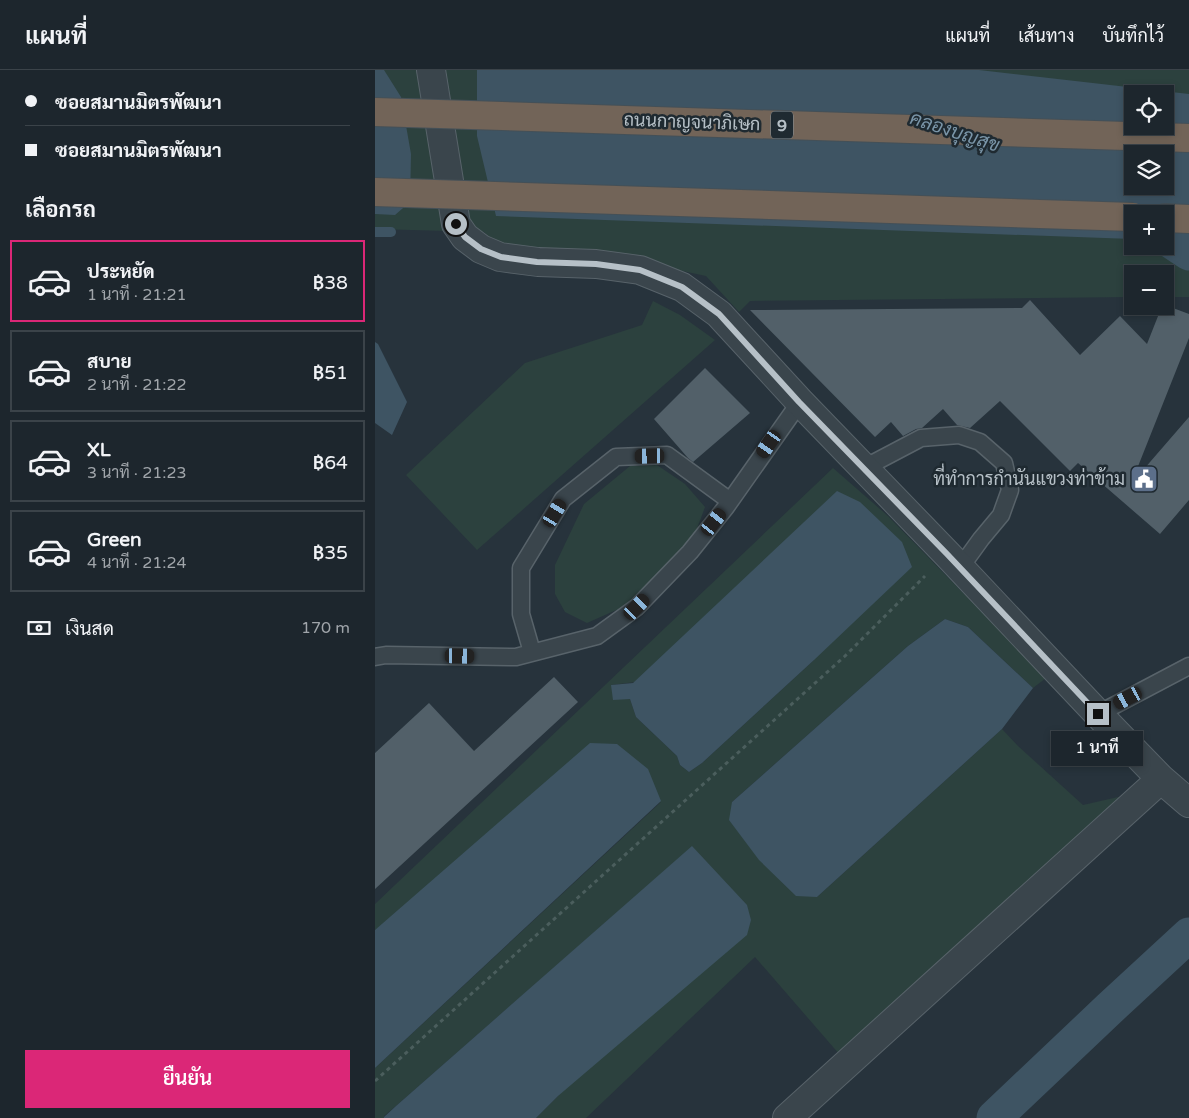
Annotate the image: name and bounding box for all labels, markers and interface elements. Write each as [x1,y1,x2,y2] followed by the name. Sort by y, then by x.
[25,22,87,51] text: แผนที่
[945,25,990,47] text: แผนที่
[1018,25,1074,47] text: เส้นทาง
[1102,25,1164,47] text: บันทึกไว้
[1124,85,1174,315] map controls
[1124,85,1174,135] button: locate
[55,92,222,114] text: ซอยสมานมิตรพัฒนา
[907,107,1002,158] water label: คลองบุญสุข
[623,109,761,135] street label: ถนนกาญจนาภิเษก
[771,112,793,138] road number: 9
[55,140,222,162] text: ซอยสมานมิตรพัฒนา
[1124,145,1174,195] button: layers
[25,197,96,223] text: เลือกรถ
[1124,205,1174,255] button: +
[445,213,467,235] route start
[27,259,72,304] icon: car
[87,261,155,283] text: ประหยัด
[1124,265,1174,315] button: −
[313,272,348,294] text: ฿38
[87,285,187,305] text: 1 นาที · 21:21
[27,349,72,394] icon: car
[87,351,132,373] text: สบาย
[313,362,348,384] text: ฿51
[87,375,187,395] text: 2 นาที · 21:22
[754,427,783,461] car
[27,439,72,484] icon: car
[87,439,111,461] text: XL
[634,448,665,464] car
[313,452,348,474] text: ฿64
[87,463,187,483] text: 3 นาที · 21:23
[933,463,1125,490] place label: ที่ทำการกำนันแขวงท่าข้าม
[1129,464,1159,494] public building icon: ที่ทำการกำนันแขวงท่าข้าม
[540,496,569,530] car
[698,506,729,538] car
[27,529,72,574] icon: car
[87,529,141,551] text: Green
[313,542,348,564] text: ฿35
[87,553,187,573] text: 4 นาที · 21:24
[621,591,652,623] car
[25,614,53,642] icon: cash
[65,618,114,640] text: เงินสด
[301,618,350,638] text: 170 m
[444,648,475,664] car
[1111,684,1144,712] car
[1087,703,1109,725] route end
[1052,732,1144,766] callout: 1 นาที
[1075,738,1119,758] text: 1 นาที
[25,1050,350,1108] button: ยืนยัน

